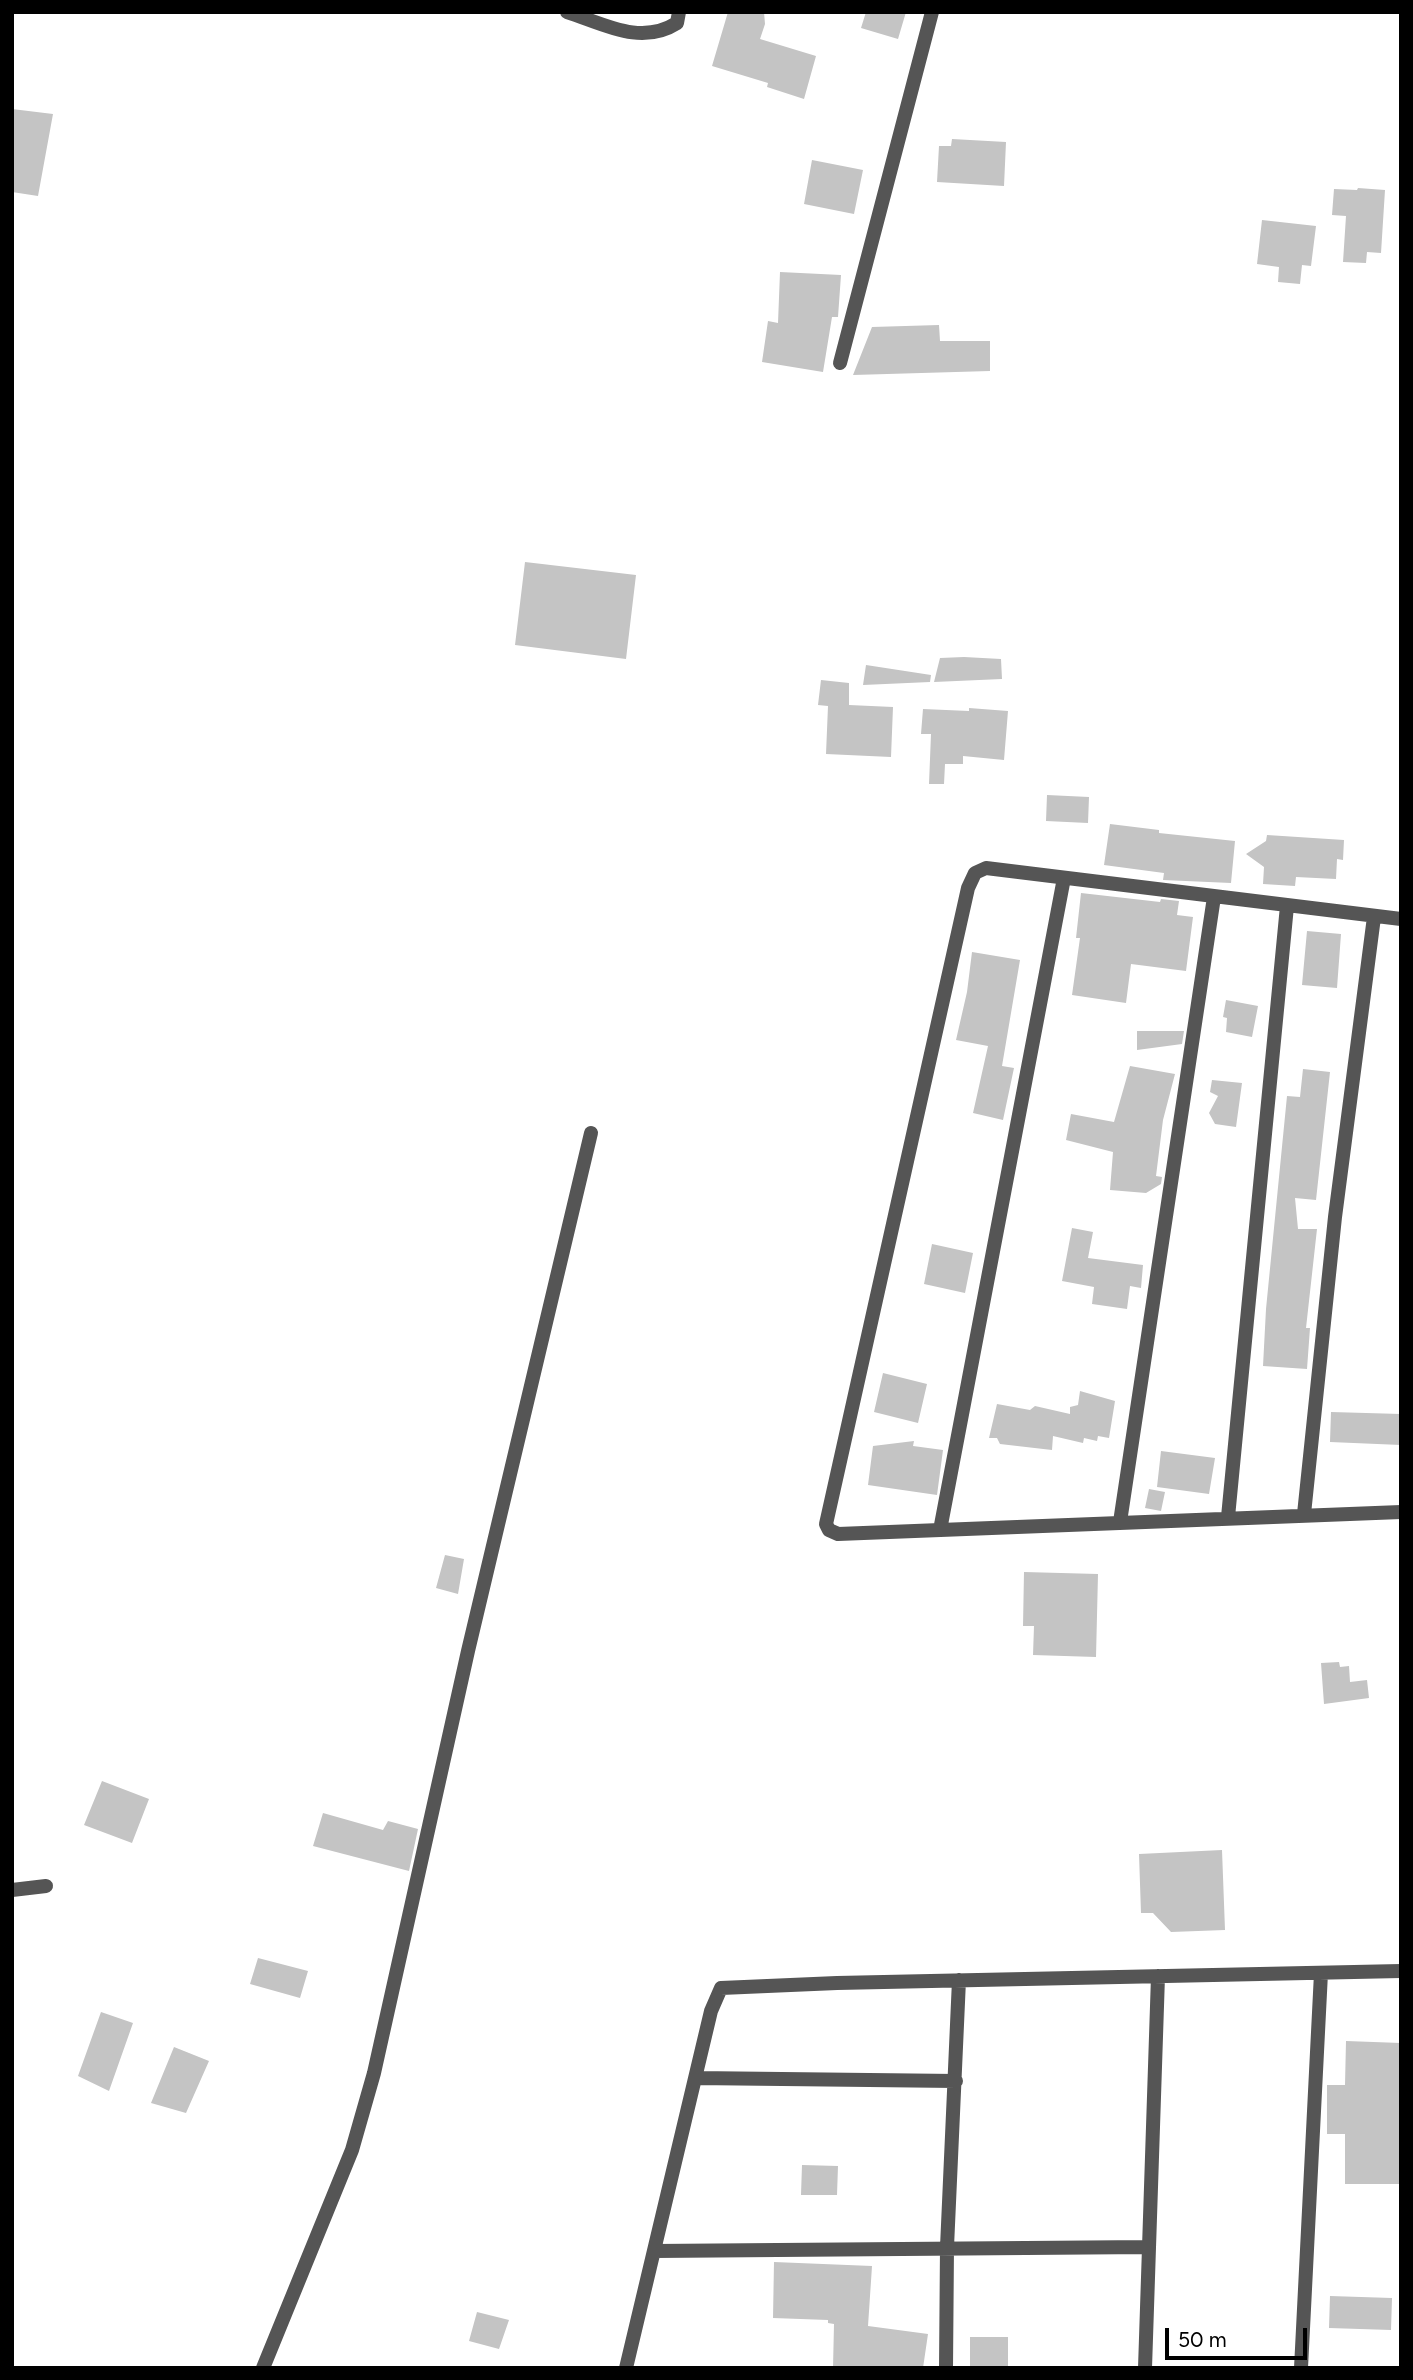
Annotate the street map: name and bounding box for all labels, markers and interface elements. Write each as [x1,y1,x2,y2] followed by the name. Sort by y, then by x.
[1168,2314,1310,2358] scale bar
[1178,2327,1227,2352] text: 50 m

